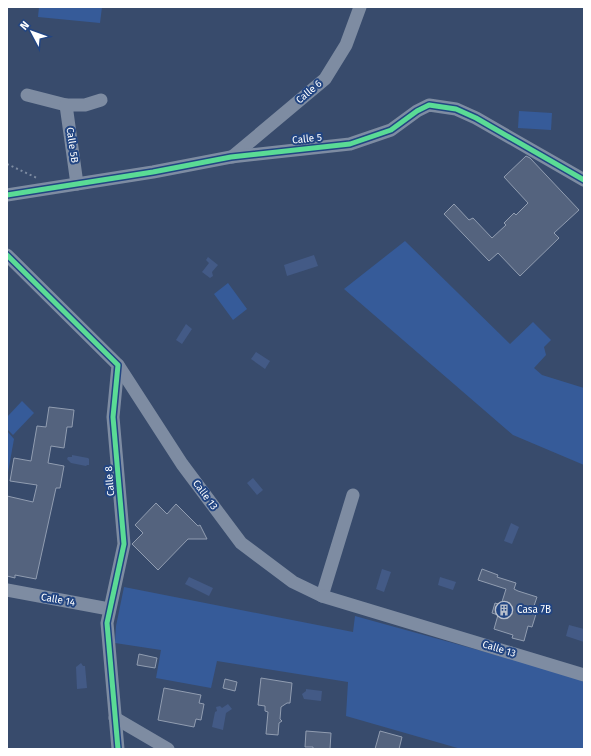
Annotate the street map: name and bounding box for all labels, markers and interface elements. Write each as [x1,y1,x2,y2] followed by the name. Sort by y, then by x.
[12,12,52,52] north arrow
[18,19,32,33] text: N
[294,78,324,106] street label: Calle 6
[64,126,80,164] street label: Calle 5B
[292,131,322,147] street label: Calle 5
[103,465,117,497] street label: Calle 8
[190,478,220,512] street label: Calle 13
[40,591,77,609] street label: Calle 14
[494,600,514,620] building icon: Casa 7B
[517,604,551,616] place label: Casa 7B
[481,638,517,660] street label: Calle 13

